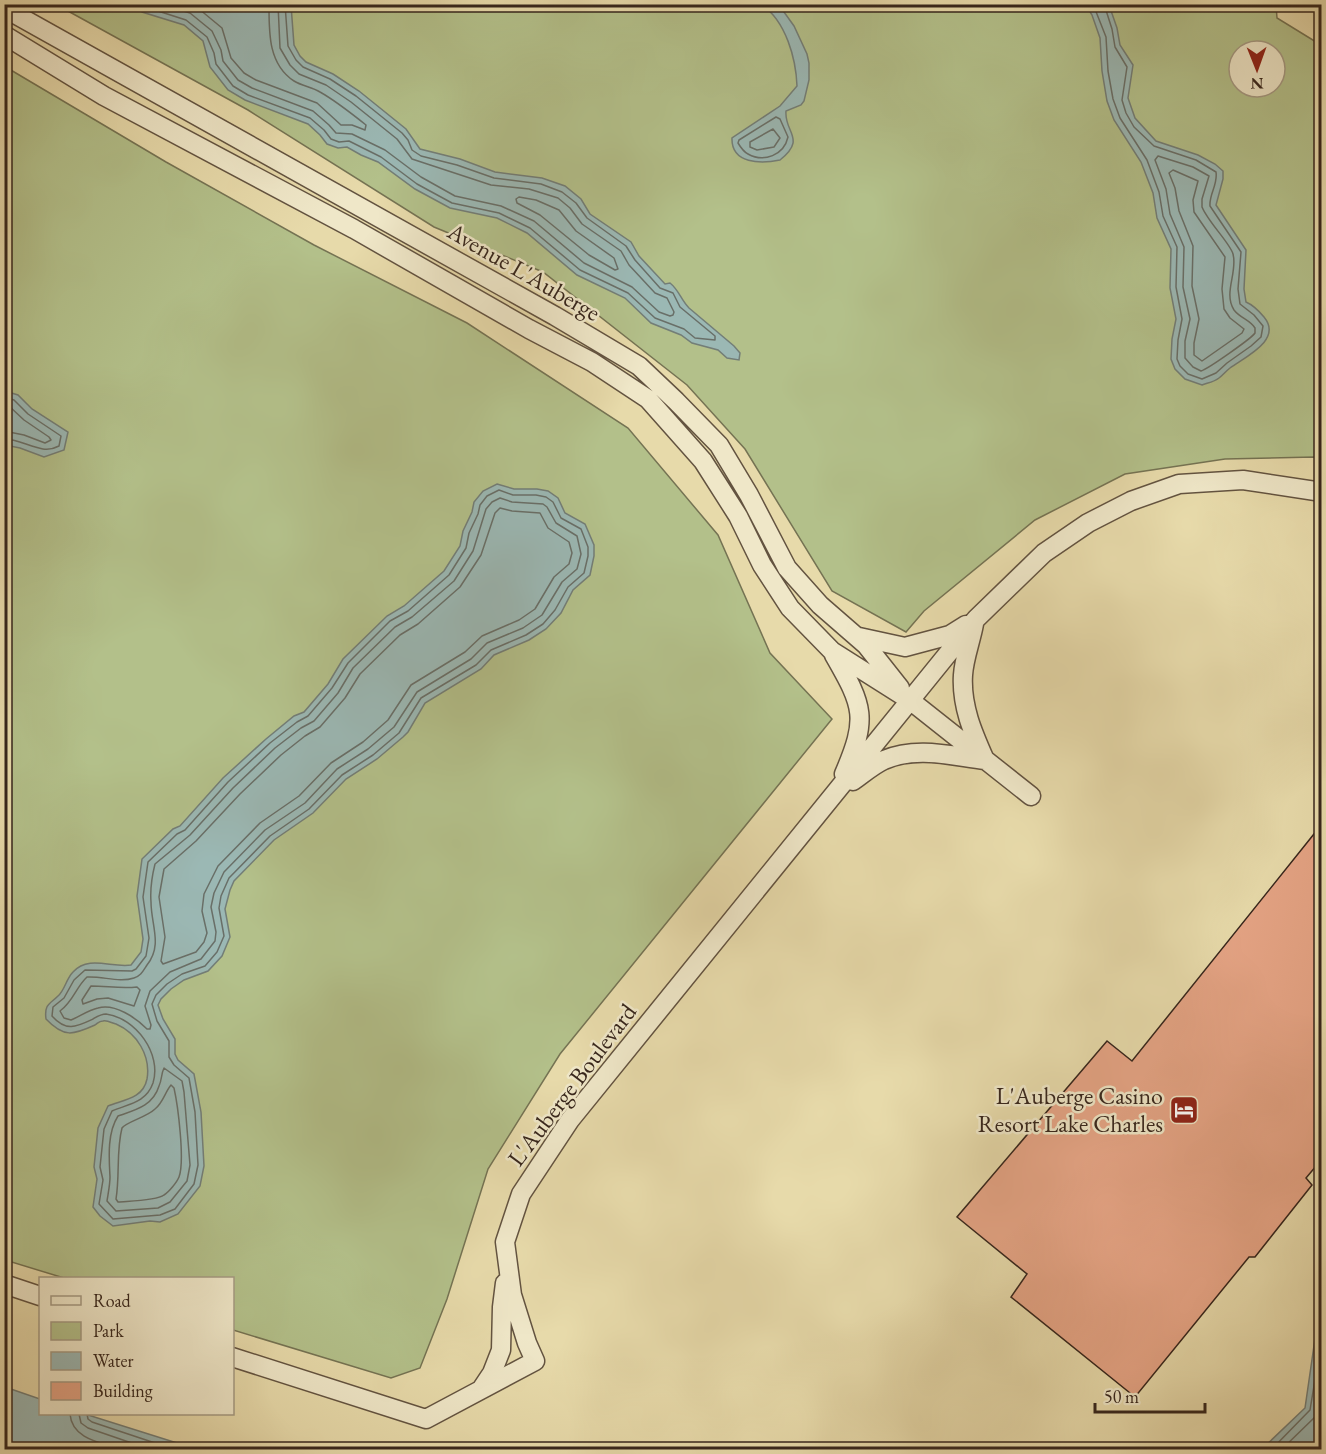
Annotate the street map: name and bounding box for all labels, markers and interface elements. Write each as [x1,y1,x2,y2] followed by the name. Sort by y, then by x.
[1227,39,1287,99] north arrow
[1251,73,1264,94] text: N
[441,215,606,328] street label: Avenue L'Auberge
[500,996,643,1172] street label: L'Auberge Boulevard
[978,1080,1163,1139] place label: L'Auberge Casino Resort Lake Charles
[1168,1094,1200,1126] hotel icon: L'Auberge Casino Resort Lake Charles
[39,1277,234,1415] legend
[93,1289,132,1312] text: Road
[93,1319,124,1342] text: Park
[93,1349,134,1372] text: Water
[1095,1376,1204,1414] scale bar
[93,1379,153,1402] text: Building
[1104,1385,1139,1408] text: 50 m

